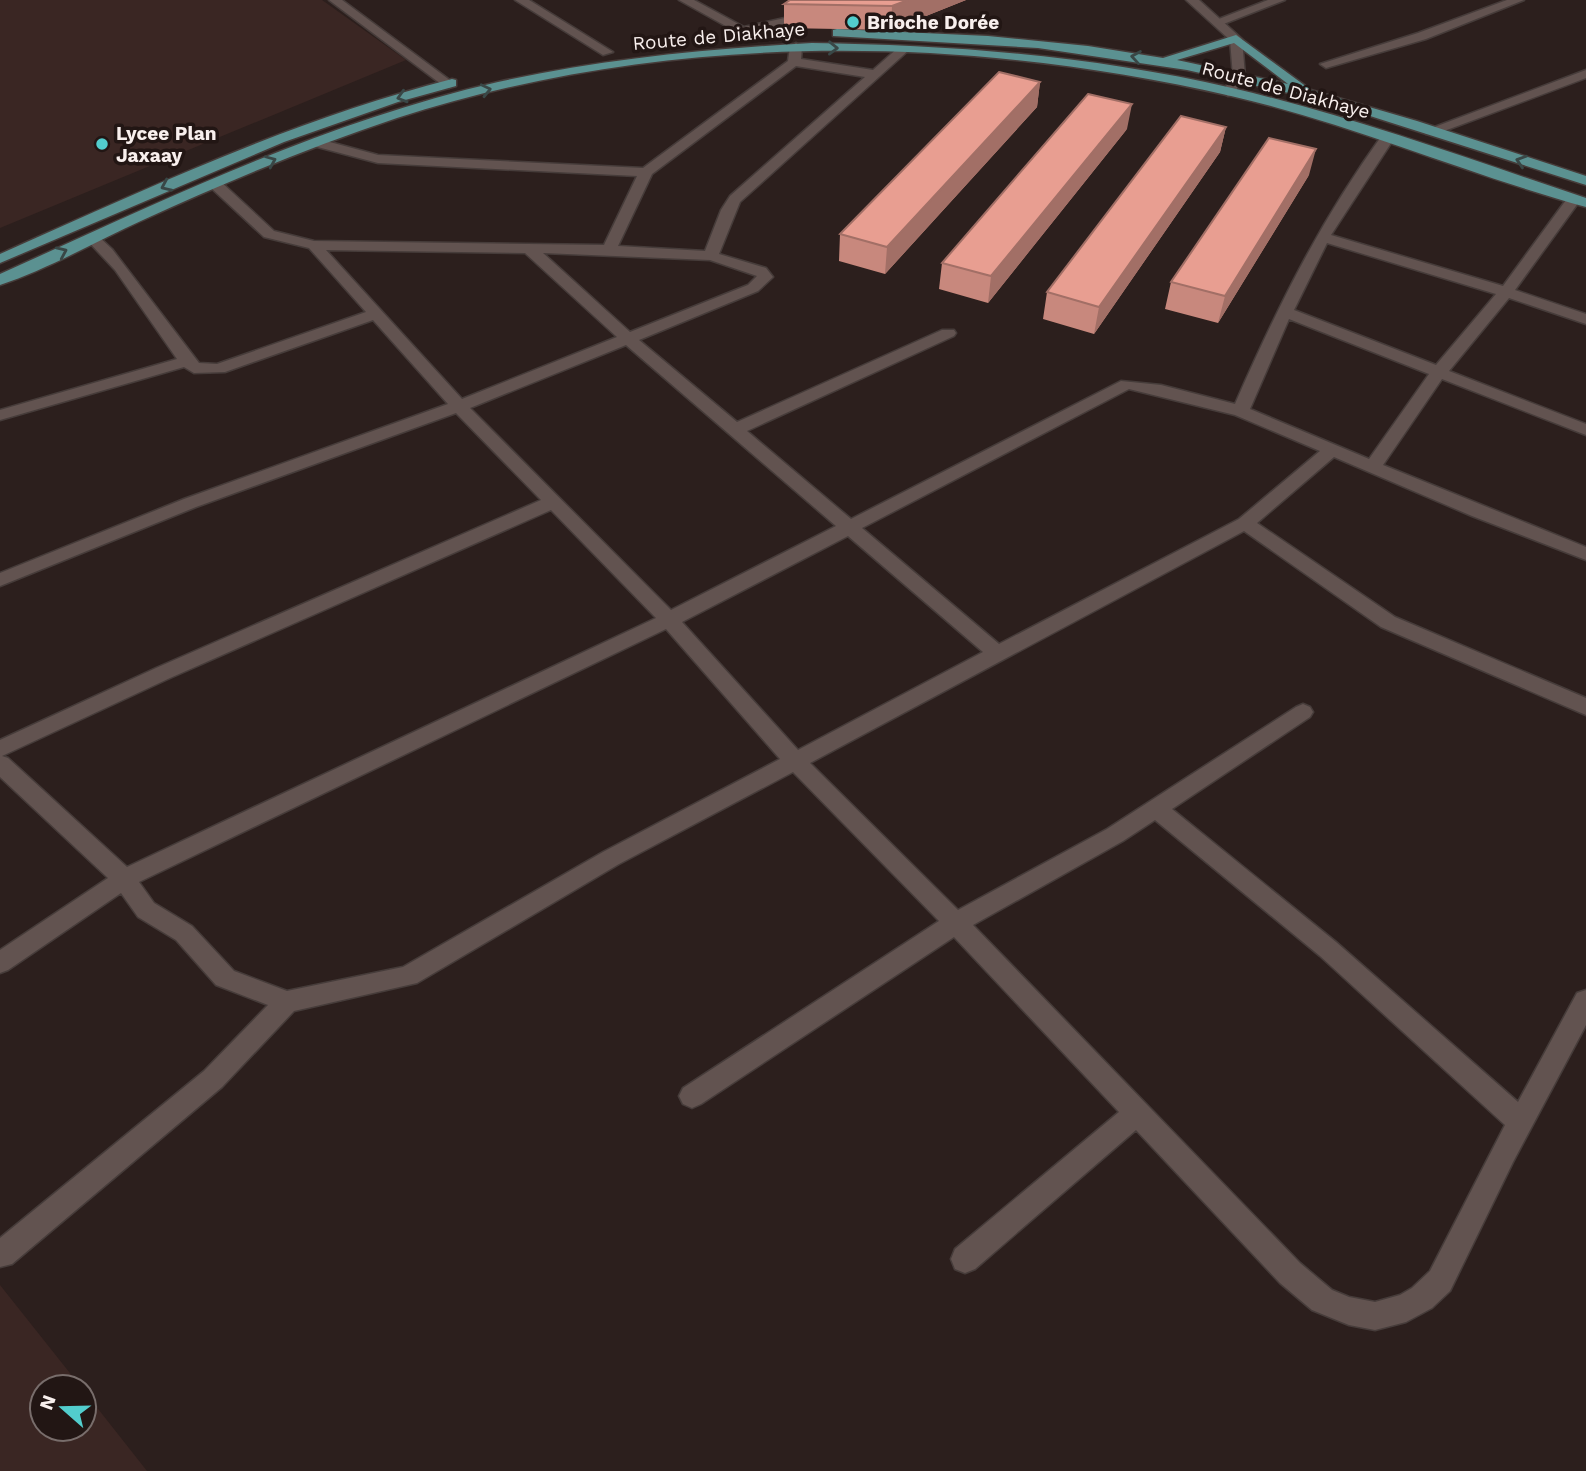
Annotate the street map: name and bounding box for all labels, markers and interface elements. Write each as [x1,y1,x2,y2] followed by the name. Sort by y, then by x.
[867,11,999,34] place label: Brioche Dorée
[845,14,861,30] marker: Brioche Dorée
[632,17,806,55] street label: Route de Diakhaye
[828,40,839,55] one-way arrow
[1130,50,1142,65] one-way arrow
[1199,56,1373,124] street label: Route de Diakhaye
[480,83,492,98] one-way arrow
[396,89,408,104] one-way arrow
[116,122,217,167] place label: Lycee Plan Jaxaay
[94,136,110,152] marker: Lycee Plan Jaxaay
[1515,154,1527,169] one-way arrow
[264,155,276,169] one-way arrow
[161,178,173,192] one-way arrow
[55,246,67,260] one-way arrow
[28,1373,98,1443] north arrow
[34,1392,61,1413] text: N

